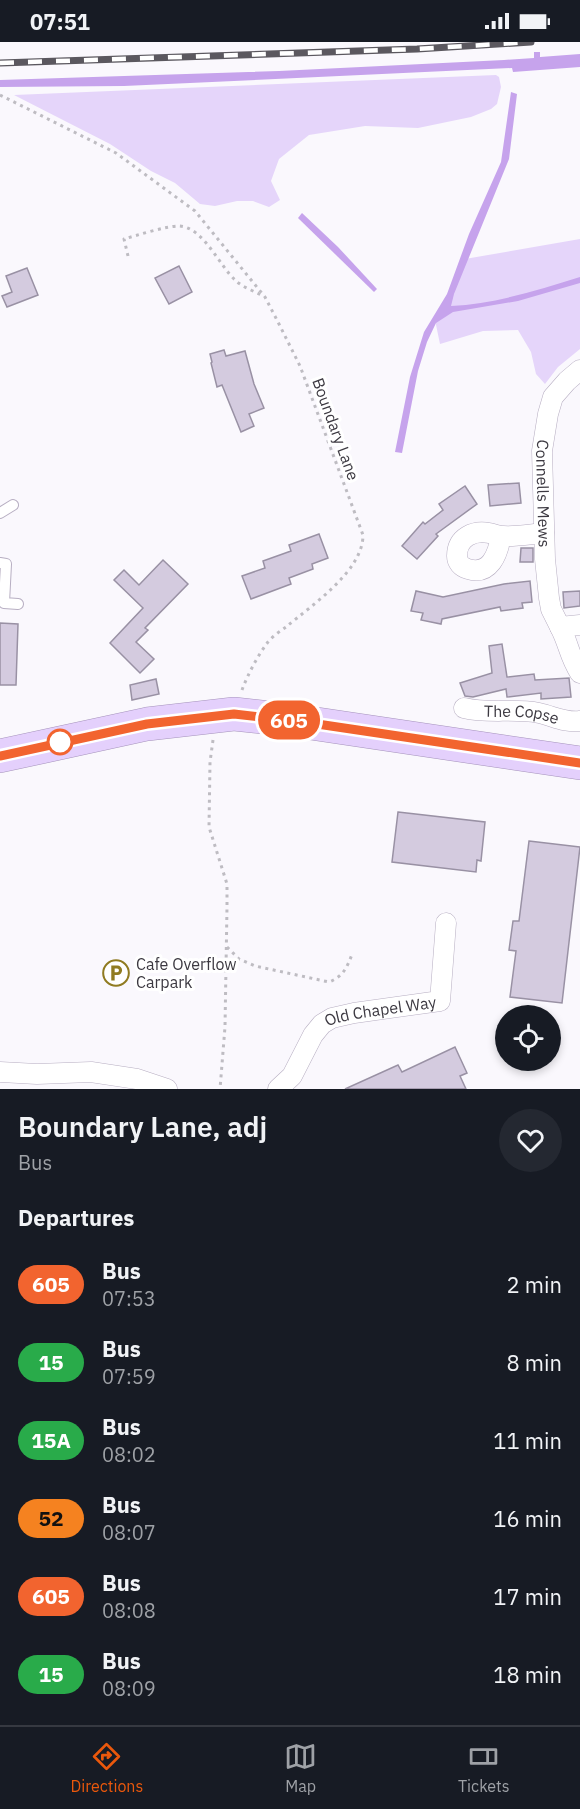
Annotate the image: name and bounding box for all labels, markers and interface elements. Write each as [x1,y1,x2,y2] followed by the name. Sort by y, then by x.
[30,7,90,36] text: 07:51
[308,375,364,483] street label: Boundary Lane
[532,438,555,548] street label: Connells Mews
[254,700,324,740] line badge: 605
[484,701,562,728] street label: The Copse
[270,706,308,734] text: 605
[47,729,73,755] unlabelled marker
[136,954,237,992] place label: Cafe Overflow Carpark
[101,958,131,988] parking icon: Cafe Overflow Carpark
[320,992,438,1030] street label: Old Chapel Way
[495,1005,561,1071] map controls
[495,1005,561,1071] button: locate
[18,1108,267,1145] text: Boundary Lane, adj
[499,1109,562,1172] button: heart
[18,1149,52,1176] text: Bus
[18,1203,134,1232] text: Departures
[102,1256,141,1285] text: Bus
[32,1270,70,1298] text: 605
[506,1270,562,1299] text: 2 min
[102,1285,156,1312] text: 07:53
[102,1334,141,1363] text: Bus
[38,1348,64,1376] text: 15
[506,1348,562,1377] text: 8 min
[102,1363,156,1390] text: 07:59
[102,1412,141,1441] text: Bus
[31,1426,71,1454] text: 15A
[493,1426,562,1455] text: 11 min
[102,1441,156,1468] text: 08:02
[102,1490,141,1519] text: Bus
[38,1504,64,1532] text: 52
[493,1504,562,1533] text: 16 min
[102,1519,156,1546] text: 08:07
[102,1568,141,1597] text: Bus
[32,1582,70,1610] text: 605
[493,1582,562,1611] text: 17 min
[102,1597,156,1624] text: 08:08
[102,1646,141,1675] text: Bus
[38,1660,64,1688] text: 15
[493,1660,562,1689] text: 18 min
[102,1675,156,1702] text: 08:09
[70,1740,143,1796] tab: Directions
[284,1740,317,1796] tab: Map
[458,1740,510,1796] tab: Tickets

